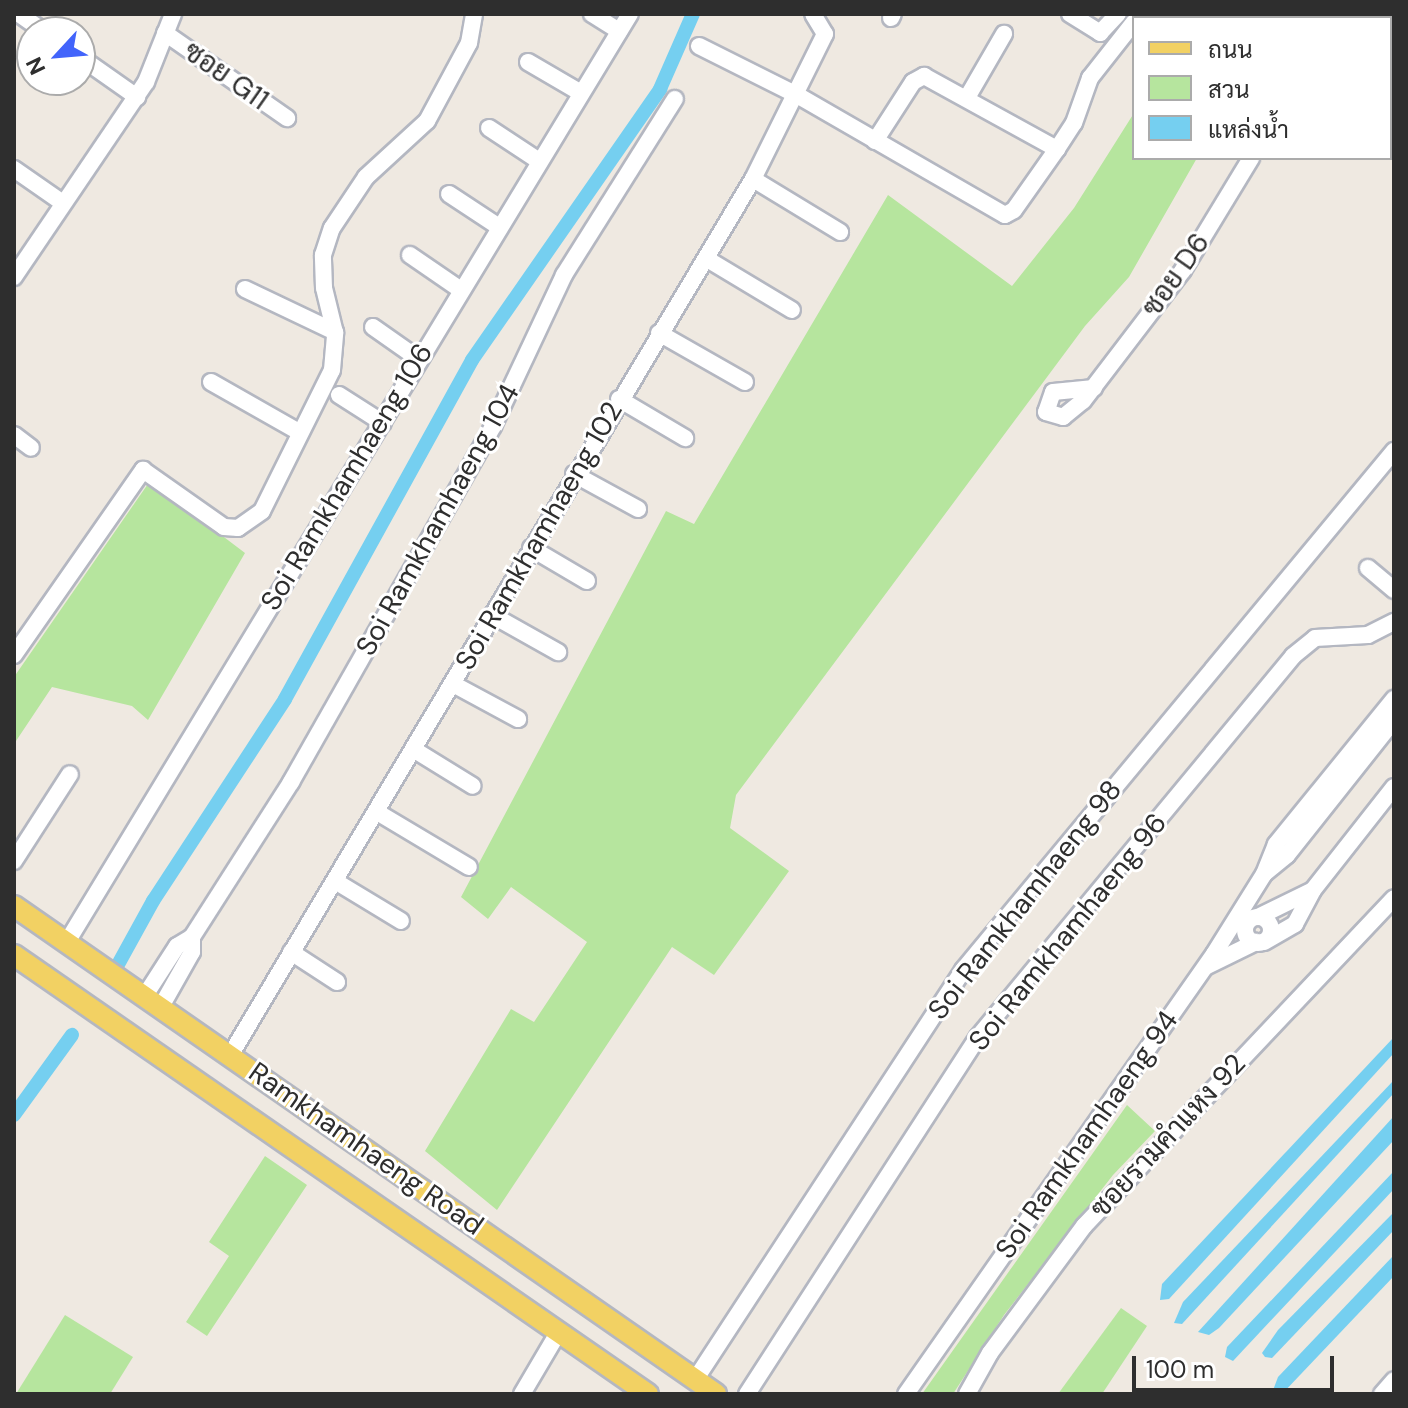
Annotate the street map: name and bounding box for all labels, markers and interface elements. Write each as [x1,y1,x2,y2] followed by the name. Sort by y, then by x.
[16,16,96,96] north arrow
[1132,16,1392,160] legend
[1208,34,1253,65] text: ถนน
[177,35,275,117] street label: ซอย G11
[19,52,52,79] text: N
[1208,74,1250,105] text: สวน
[1208,114,1289,145] text: แหล่งน้ำ
[1135,227,1217,323] street label: ซอย D6
[254,337,440,617] street label: Soi Ramkhamhaeng 106
[349,378,527,662] street label: Soi Ramkhamhaeng 104
[448,396,630,676] street label: Soi Ramkhamhaeng 102
[921,774,1129,1026] street label: Soi Ramkhamhaeng 98
[962,807,1174,1057] street label: Soi Ramkhamhaeng 96
[989,1005,1185,1265] street label: Soi Ramkhamhaeng 94
[1083,1047,1253,1225] street label: ซอยรามคําแหง 92
[242,1055,490,1243] street label: Ramkhamhaeng Road
[1136,1340,1338,1390] scale bar
[1146,1354,1214,1385] text: 100 m

